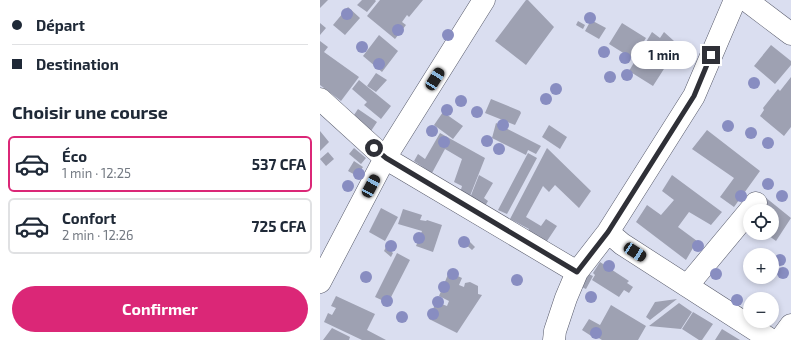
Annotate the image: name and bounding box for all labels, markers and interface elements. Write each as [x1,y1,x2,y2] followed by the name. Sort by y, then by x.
[36,16,85,34] text: Départ
[631,41,697,69] callout: 1 min
[702,46,720,64] route end
[648,47,680,63] text: 1 min
[36,55,119,73] text: Destination
[424,66,446,92] car
[12,101,168,123] text: Choisir une course
[365,139,383,157] route start
[14,146,50,182] icon: car
[62,147,87,165] text: Éco
[252,155,306,173] text: 537 CFA
[62,165,131,181] text: 1 min · 12:25
[360,173,382,199] car
[743,204,779,328] map controls
[743,204,779,240] button: locate
[14,208,50,244] icon: car
[62,209,116,227] text: Confort
[252,217,306,235] text: 725 CFA
[62,227,134,243] text: 2 min · 12:26
[622,240,648,264] car
[743,248,779,284] button: +
[12,286,308,332] button: Confirmer
[743,292,779,328] button: −

